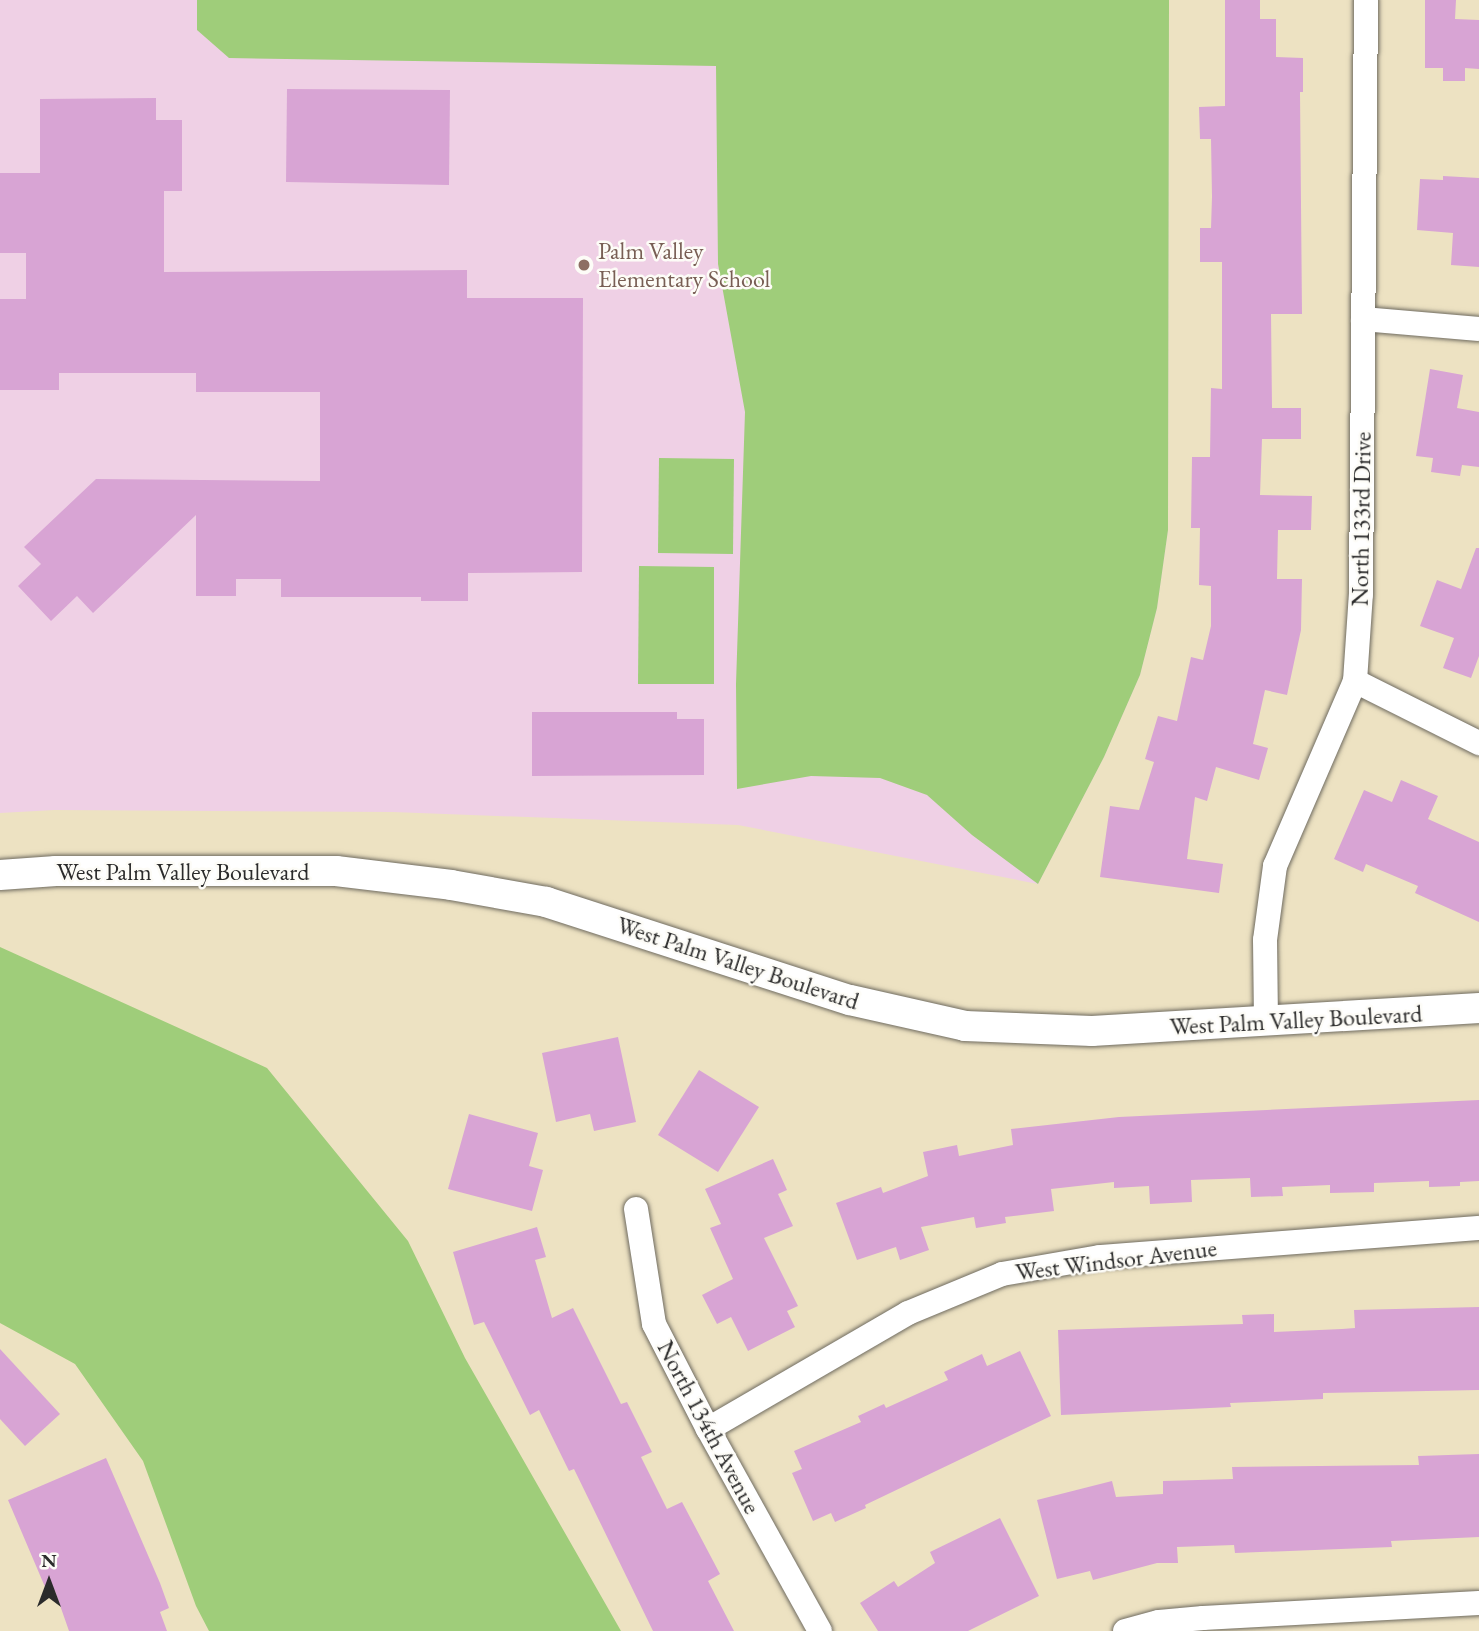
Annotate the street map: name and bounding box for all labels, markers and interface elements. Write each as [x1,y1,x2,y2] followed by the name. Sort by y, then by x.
[598,237,770,293] place label: Palm Valley Elementary School
[576,257,592,273] marker: Palm Valley Elementary School
[1345,432,1377,606] street label: North 133rd Drive
[56,858,310,886] street label: West Palm Valley Boulevard
[613,910,863,1016] street label: West Palm Valley Boulevard
[1169,999,1423,1041] street label: West Palm Valley Boulevard
[1014,1233,1218,1287] street label: West Windsor Avenue
[651,1336,767,1518] street label: North 134th Avenue
[14,1547,84,1617] north arrow
[41,1548,57,1573] text: N

